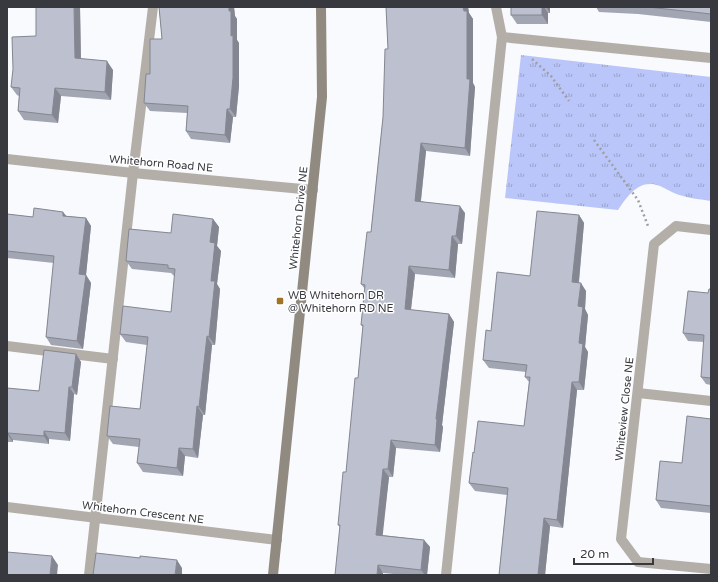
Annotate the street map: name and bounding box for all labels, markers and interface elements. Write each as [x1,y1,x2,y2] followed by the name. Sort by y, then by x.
[108,152,214,175] street label: Whitehorn Road NE
[287,166,310,270] street label: Whitehorn Drive NE
[288,289,394,315] place label: WB Whitehorn DR @ Whitehorn RD NE
[275,296,285,306] marker: WB Whitehorn DR @ Whitehorn RD NE
[613,356,636,462] street label: Whiteview Close NE
[81,499,205,526] street label: Whitehorn Crescent NE
[574,540,653,566] scale bar
[580,547,609,561] text: 20 m

